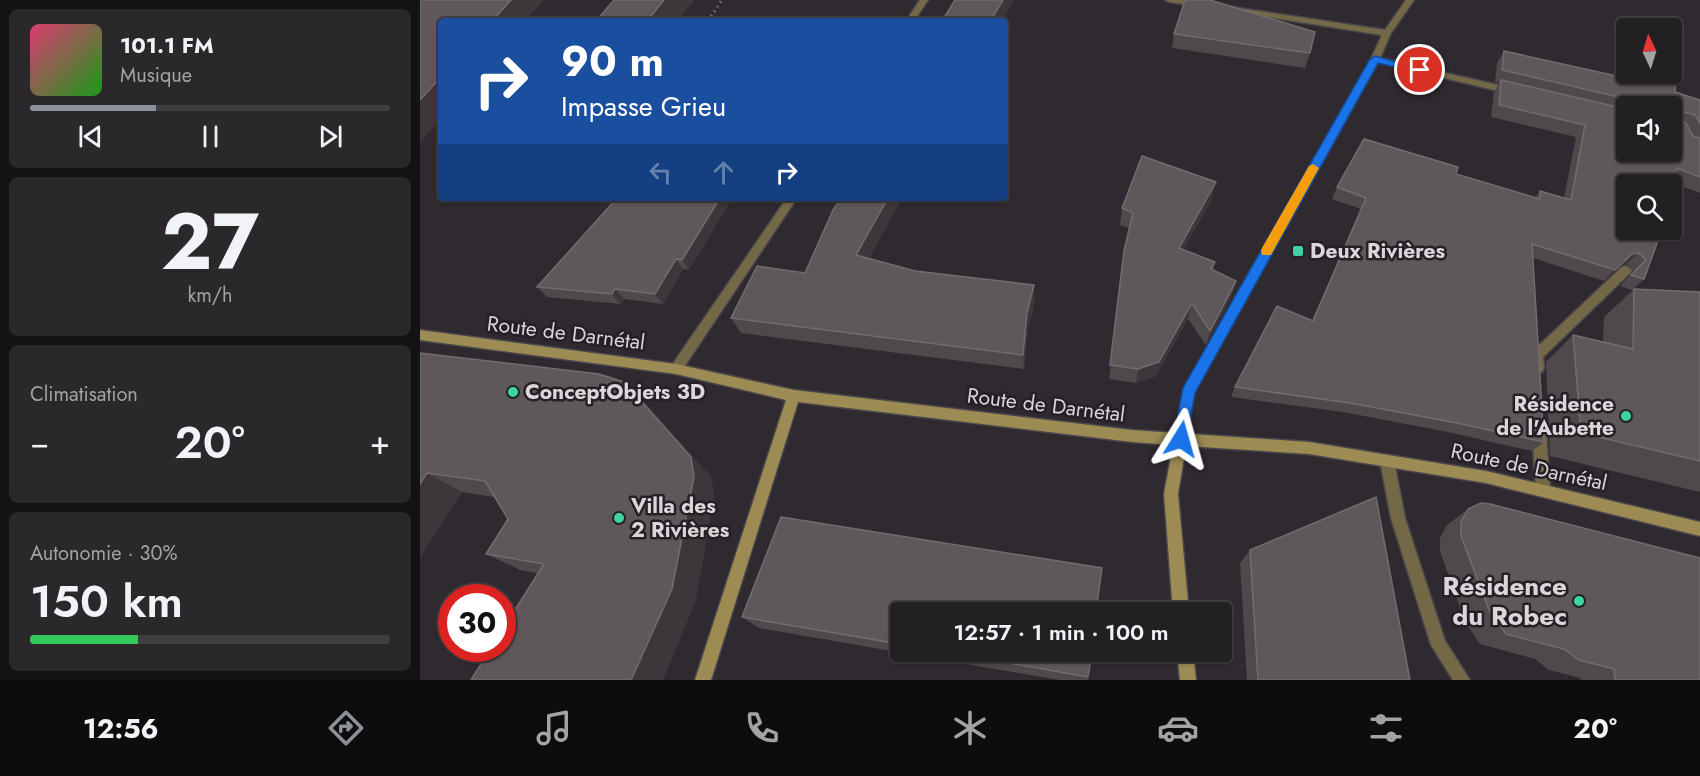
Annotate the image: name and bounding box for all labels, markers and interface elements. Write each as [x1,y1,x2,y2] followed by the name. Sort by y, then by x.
[1616,18,1682,84] north arrow
[1616,18,1682,240] map controls
[120,29,214,61] text: 101.1 FM
[561,31,664,92] text: 90 m
[462,42,540,120] icon: right
[1394,44,1445,95] pin
[1403,53,1436,86] icon: arrive
[120,61,192,90] text: Musique
[561,87,726,126] text: Impasse Grieu
[1616,96,1682,162] button: sound
[74,120,107,153] icon: previous
[194,120,227,153] icon: pause
[314,120,347,153] icon: next
[644,156,677,189] icon: left
[707,156,740,189] icon: ahead
[770,156,803,189] icon: right
[1616,174,1682,240] button: search
[161,186,259,298] text: 27
[1310,236,1446,266] place label: Deux Rivières
[1291,244,1305,258] marker: Deux Rivières
[187,281,233,310] text: km/h
[485,308,647,358] street label: Route de Darnétal
[525,377,705,407] place label: ConceptObjets 3D
[30,380,138,409] text: Climatisation
[965,380,1127,430] street label: Route de Darnétal
[506,385,520,399] marker: ConceptObjets 3D
[1496,389,1614,443] place label: Résidence de l'Aubette
[1149,407,1213,471] position arrow
[1619,409,1633,423] marker: Résidence de l'Aubette
[174,410,245,475] text: 20°
[30,419,49,466] text: −
[370,419,390,466] text: +
[1448,436,1610,498] street label: Route de Darnétal
[630,491,730,545] place label: Villa des 2 Rivières
[612,511,626,525] marker: Villa des 2 Rivières
[30,539,177,568] text: Autonomie · 30%
[1443,567,1567,635] place label: Résidence du Robec
[30,569,183,634] text: 150 km
[438,584,516,662] speed limit sign: 30
[1572,594,1586,608] marker: Résidence du Robec
[953,616,1169,648] text: 12:57 · 1 min · 100 m
[325,707,367,749] icon: directions
[533,707,575,749] icon: music
[741,707,783,749] icon: phone
[949,707,991,749] icon: climate
[1157,707,1199,749] icon: car
[1365,707,1407,749] icon: filters
[83,709,159,748] text: 12:56
[1573,709,1617,748] text: 20°

